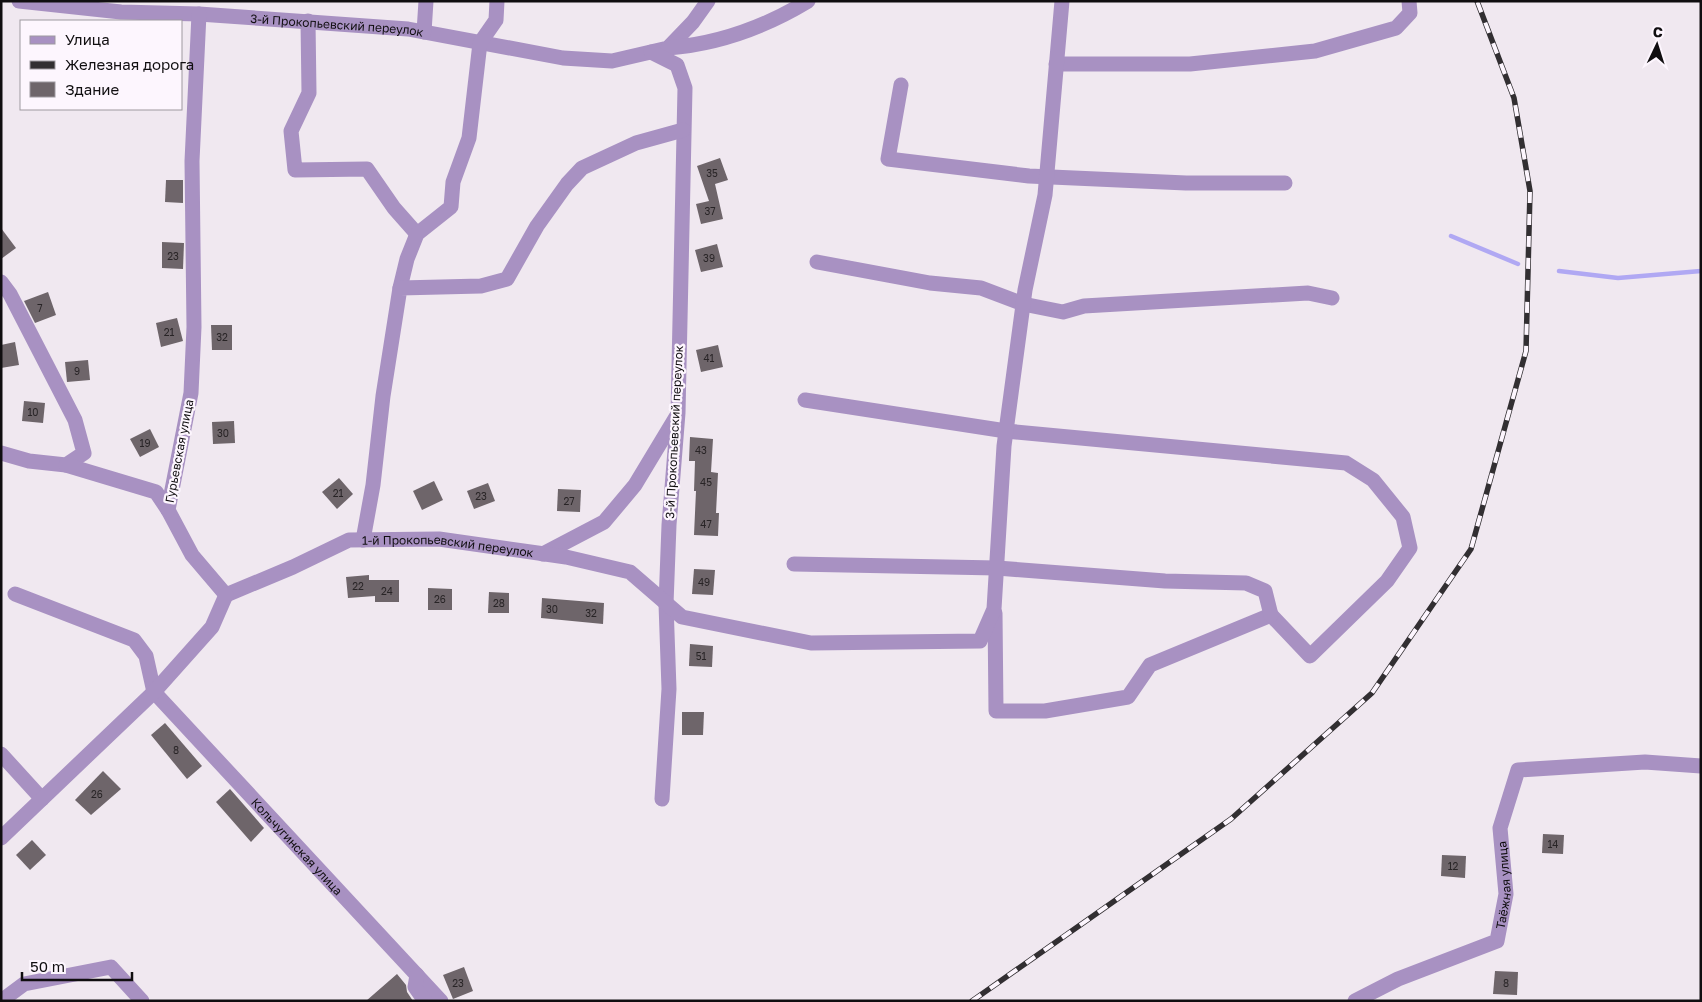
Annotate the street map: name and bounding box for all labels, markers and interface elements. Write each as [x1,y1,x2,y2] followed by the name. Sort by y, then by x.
[250,10,425,39] street label: 3-й Прокопьевский переулок
[20,20,182,110] legend
[1632,20,1682,70] north arrow
[1652,23,1664,40] text: С
[65,30,110,48] text: Улица
[65,55,194,73] text: Железная дорога
[65,80,119,98] text: Здание
[706,167,718,179] house number: 35
[704,205,716,217] house number: 37
[167,250,179,262] house number: 23
[703,252,715,264] house number: 39
[37,302,43,314] house number: 7
[164,326,174,338] house number: 21
[216,331,228,343] house number: 32
[662,345,686,519] street label: 3-й Прокопьевский переулок
[704,352,715,364] house number: 41
[74,365,80,377] house number: 9
[162,398,196,504] street label: Гурьевская улица
[27,406,39,418] house number: 10
[217,427,229,439] house number: 30
[140,437,150,449] house number: 19
[695,444,707,456] house number: 43
[700,476,712,488] house number: 45
[333,487,343,499] house number: 21
[475,490,487,502] house number: 23
[563,495,575,507] house number: 27
[700,518,712,530] house number: 47
[362,531,535,560] street label: 1-й Прокопьевский переулок
[698,576,710,588] house number: 49
[352,580,364,592] house number: 22
[381,585,393,597] house number: 24
[434,593,446,605] house number: 26
[493,597,505,609] house number: 28
[546,603,558,615] house number: 30
[585,607,597,619] house number: 32
[696,650,706,662] house number: 51
[173,744,179,756] house number: 8
[91,788,103,800] house number: 26
[248,795,346,898] street label: Кольчугинская улица
[1548,838,1558,850] house number: 14
[1492,840,1514,930] street label: Таёжная улица
[1448,860,1459,872] house number: 12
[22,950,132,982] scale bar
[30,957,65,975] text: 50 m
[452,977,464,989] house number: 23
[1503,977,1509,989] house number: 8

